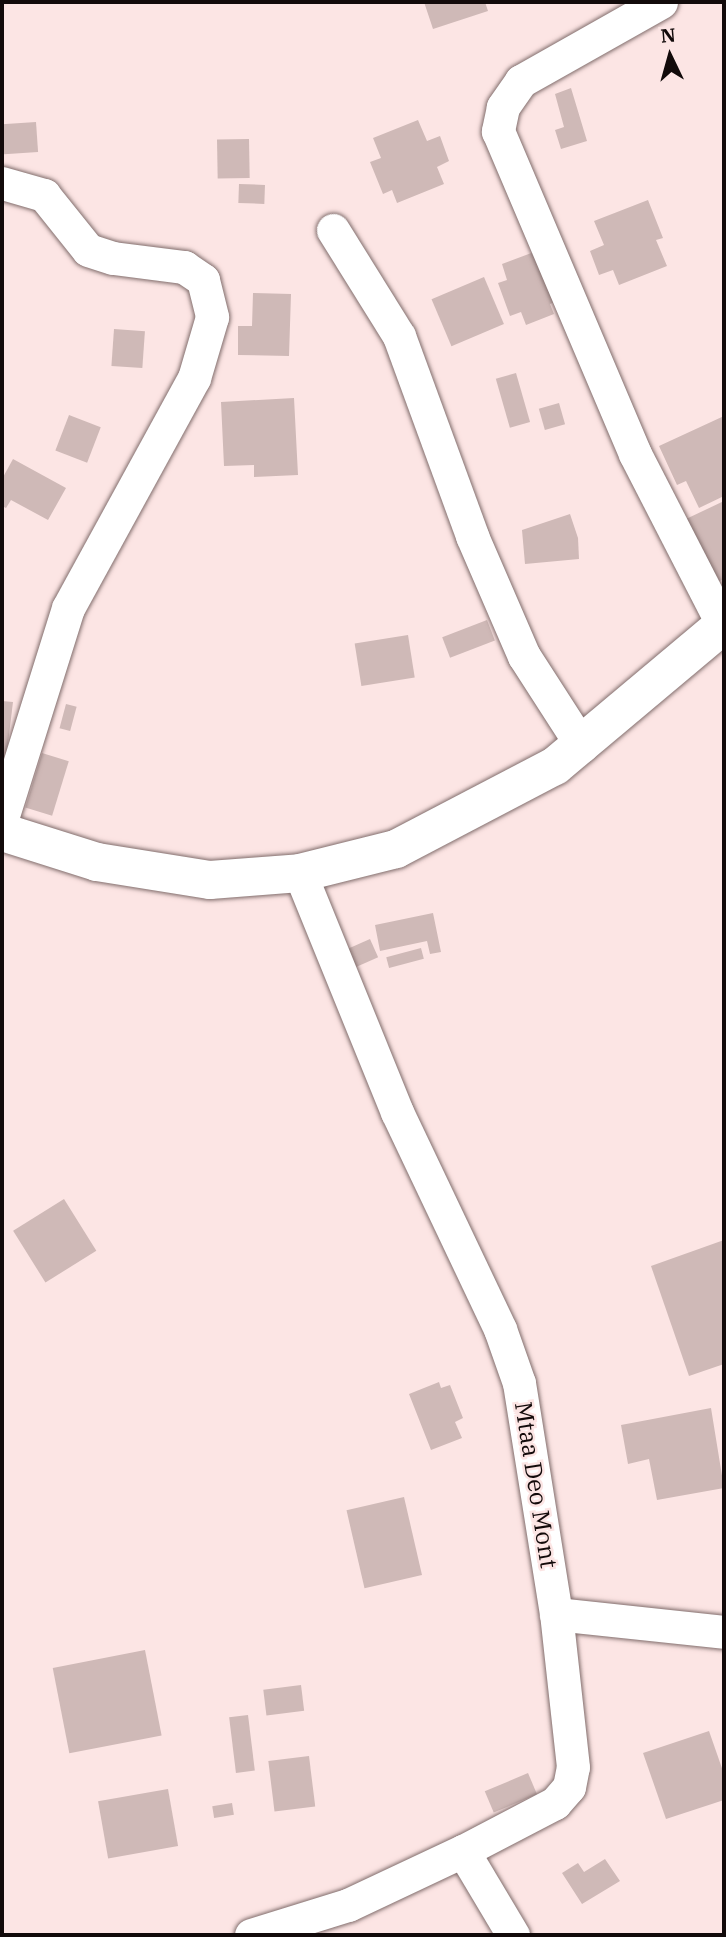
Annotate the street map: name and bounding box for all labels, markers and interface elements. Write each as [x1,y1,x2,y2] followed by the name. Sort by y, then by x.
[635,21,705,91] north arrow
[660,22,677,48] text: N
[509,1400,563,1570] street label: Mtaa Deo Mont

